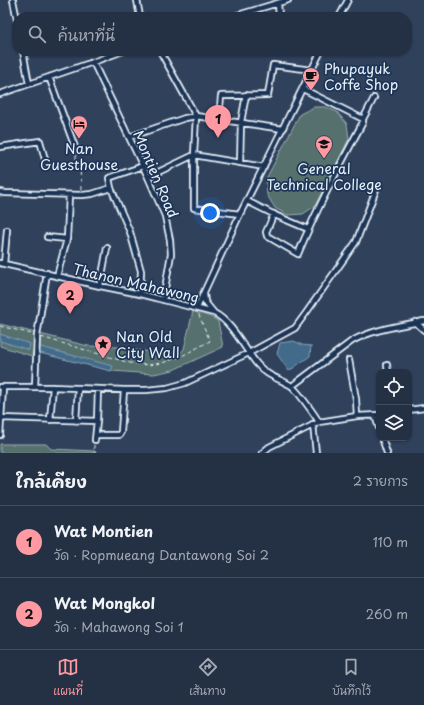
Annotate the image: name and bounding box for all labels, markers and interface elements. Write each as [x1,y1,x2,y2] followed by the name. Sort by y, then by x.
[12,12,412,56] search box
[26,23,48,45] icon: search
[58,23,115,46] text: ค้นหาที่นี่
[324,58,398,95] place label: Phupayuk Coffe Shop
[301,66,321,91] cafe icon: Phupayuk Coffe Shop
[205,105,231,138] pin: 1
[69,114,89,139] hotel icon: Nan Guesthouse
[128,127,184,221] street label: Montien Road
[314,134,334,159] school or university icon: General Technical College
[40,138,118,175] place label: Nan Guesthouse
[266,158,382,195] place label: General Technical College
[200,203,220,223] your location
[71,258,201,308] street label: Thanon Mahawong
[57,281,83,314] pin: 2
[116,326,180,363] place label: Nan Old City Wall
[93,334,113,359] place icon: Nan Old City Wall
[376,369,412,441] map controls
[376,369,412,405] button: locate
[376,405,412,441] button: layers
[16,468,87,494] text: ใกล้เคียง
[353,471,408,490] text: 2 รายการ
[54,519,153,542] text: Wat Montien
[26,532,32,551] text: 1
[373,532,408,551] text: 110 m
[54,545,269,564] text: วัด · Ropmueang Dantawong Soi 2
[54,591,155,614] text: Wat Mongkol
[24,604,34,623] text: 2
[366,604,408,623] text: 260 m
[54,617,183,636] text: วัด · Mahawong Soi 1
[53,656,83,699] tab: แผนที่
[189,656,226,699] tab: เส้นทาง
[332,656,371,699] tab: บันทึกไว้

